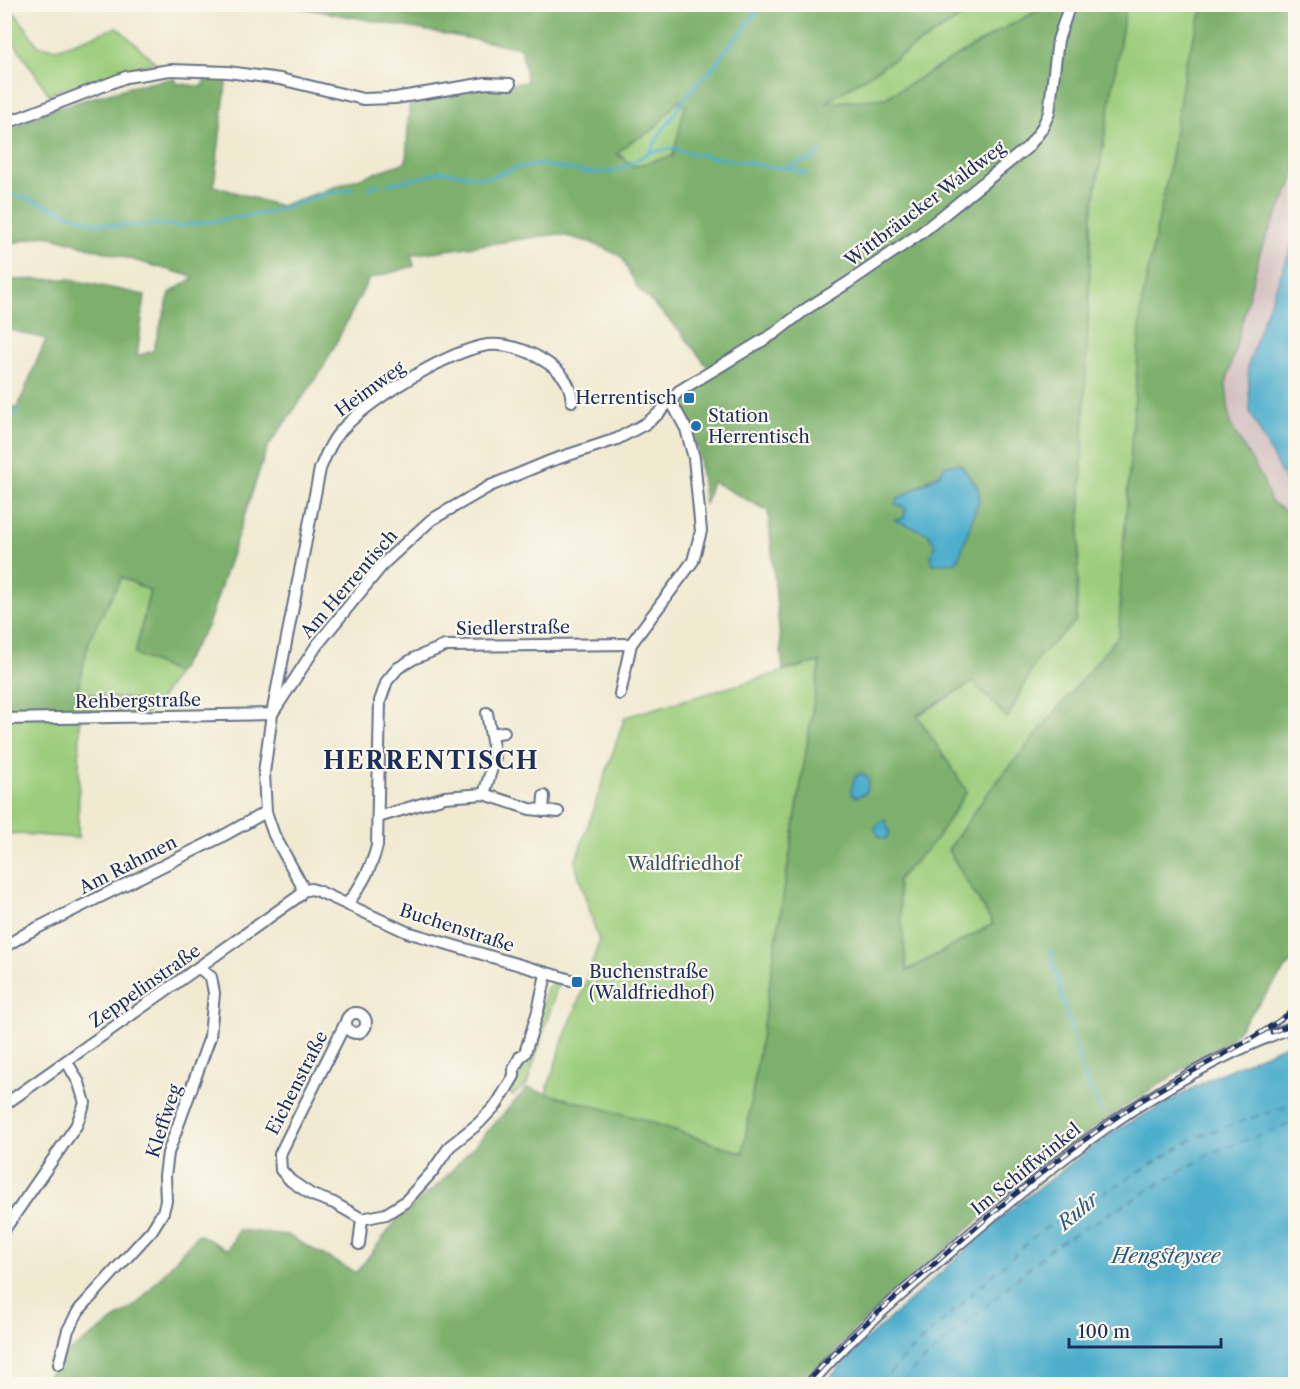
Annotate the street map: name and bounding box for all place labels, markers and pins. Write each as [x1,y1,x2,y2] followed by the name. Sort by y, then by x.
[575,387,677,409] place label: Herrentisch
[682,391,696,405] marker: Herrentisch
[708,405,810,448] place label: Station Herrentisch
[689,419,703,433] marker: Station Herrentisch
[589,961,714,1004] place label: Buchenstraße (Waldfriedhof)
[570,975,584,989] marker: Buchenstraße (Waldfriedhof)

